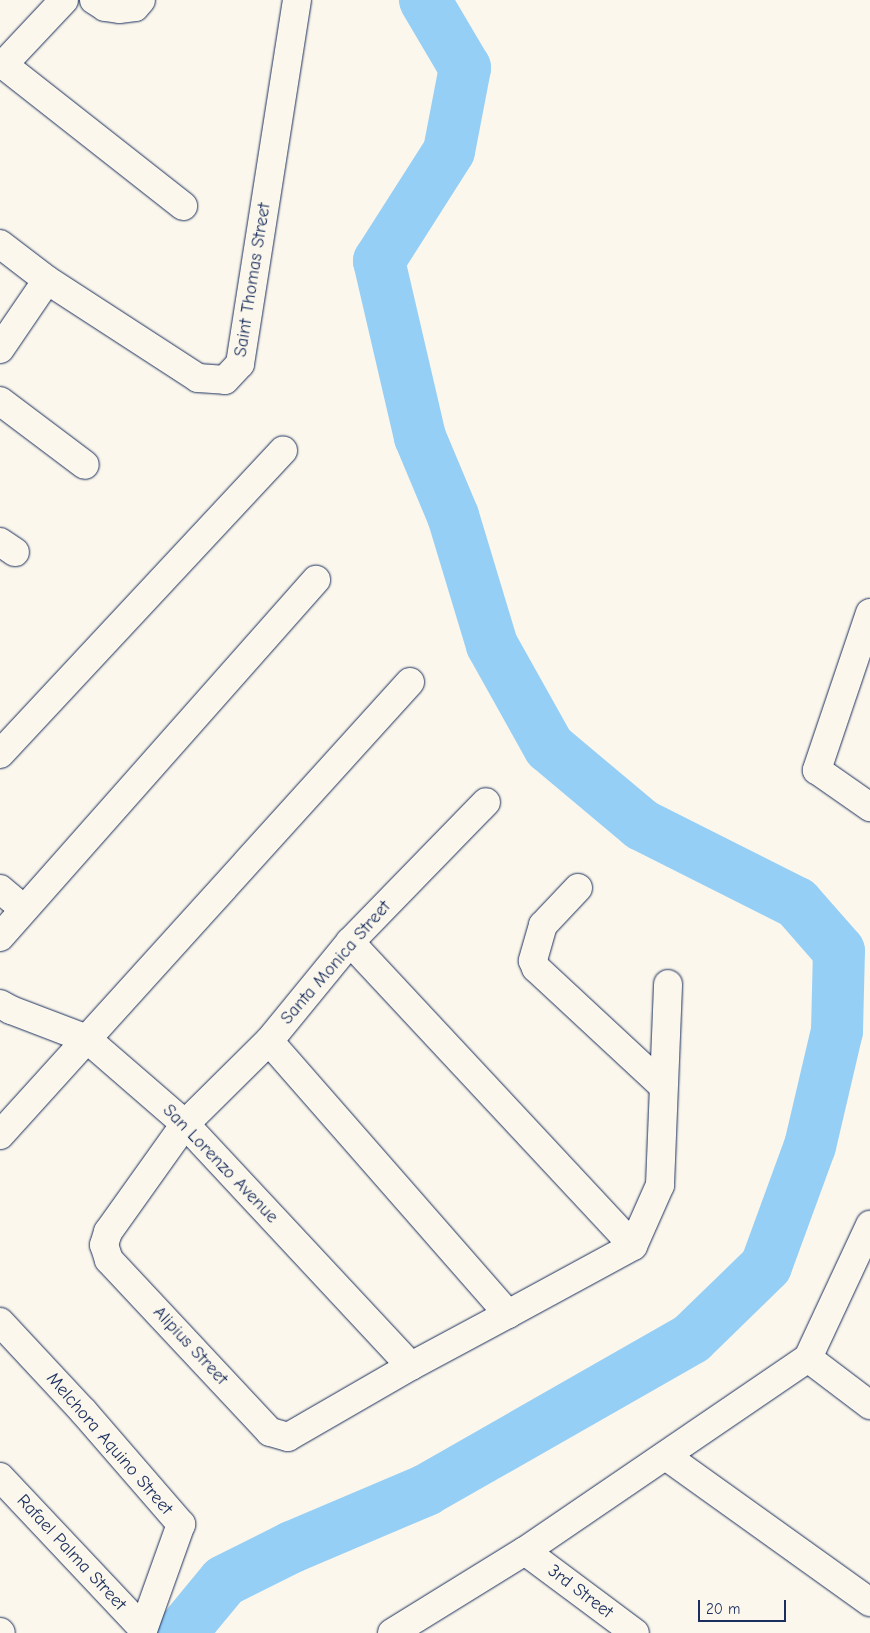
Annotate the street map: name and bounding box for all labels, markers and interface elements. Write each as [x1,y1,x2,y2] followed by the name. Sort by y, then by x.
[230,201,276,359] street label: Saint Thomas Street
[276,897,396,1029] street label: Santa Monica Street
[158,1100,282,1228] street label: San Lorenzo Avenue
[148,1302,232,1390] street label: Alipius Street
[41,1368,177,1520] street label: Melchora Aquino Street
[12,1491,130,1615] street label: Rafael Palma Street
[543,1560,617,1624] street label: 3rd Street
[700,1590,788,1622] scale bar
[706,1600,740,1618] text: 20 m

